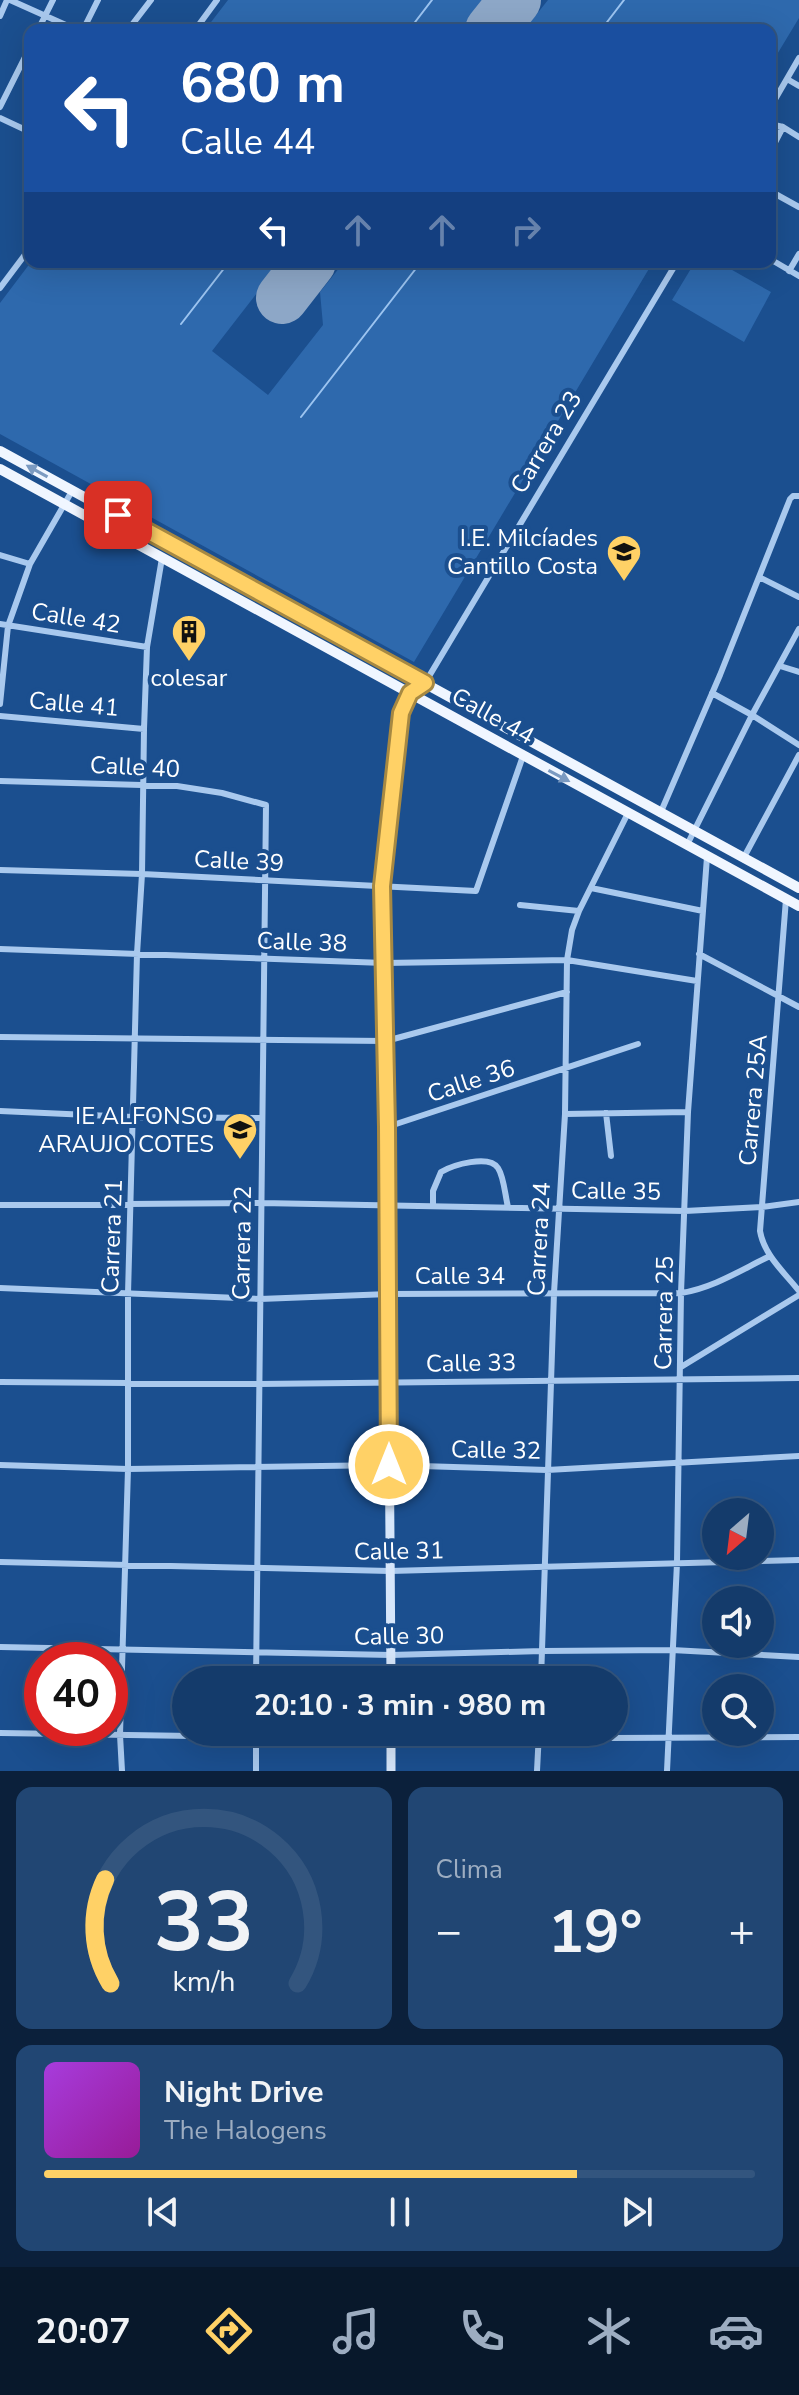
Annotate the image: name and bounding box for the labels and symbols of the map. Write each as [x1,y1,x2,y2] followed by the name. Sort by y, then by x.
[503,385,589,499] street label: Carrera 23
[26,465,48,479] one-way arrow
[84,481,152,549] pin
[447,522,598,582] place label: I.E. Milcíades Cantillo Costa
[605,533,643,583] school or university icon: I.E. Milcíades Cantillo Costa
[29,595,123,641] street label: Calle 42
[170,613,208,663] building icon: colesar
[151,662,228,694] place label: colesar
[446,680,540,752] street label: Calle 44
[28,684,120,724] street label: Calle 41
[89,749,181,785] street label: Calle 40
[548,769,571,782] one-way arrow
[193,843,285,879] street label: Calle 39
[256,924,348,960] street label: Calle 38
[731,1032,775,1167] street label: Carrera 25A
[423,1052,519,1110] street label: Calle 36
[38,1100,214,1160] place label: IE ALFONSO ARAUJO COTES
[221,1111,259,1161] school or university icon: IE ALFONSO ARAUJO COTES
[571,1174,661,1208] street label: Calle 35
[94,1178,130,1294] street label: Carrera 21
[520,1181,558,1297] street label: Carrera 24
[225,1186,259,1300] street label: Carrera 22
[647,1256,681,1370] street label: Carrera 25
[415,1260,505,1292] street label: Calle 34
[426,1346,516,1380] street label: Calle 33
[347,1423,431,1507] position arrow
[451,1433,541,1467] street label: Calle 32
[702,1498,774,1570] north arrow
[354,1534,444,1568] street label: Calle 31
[354,1619,444,1653] street label: Calle 30
[24,1642,128,1746] speed limit sign: 40

